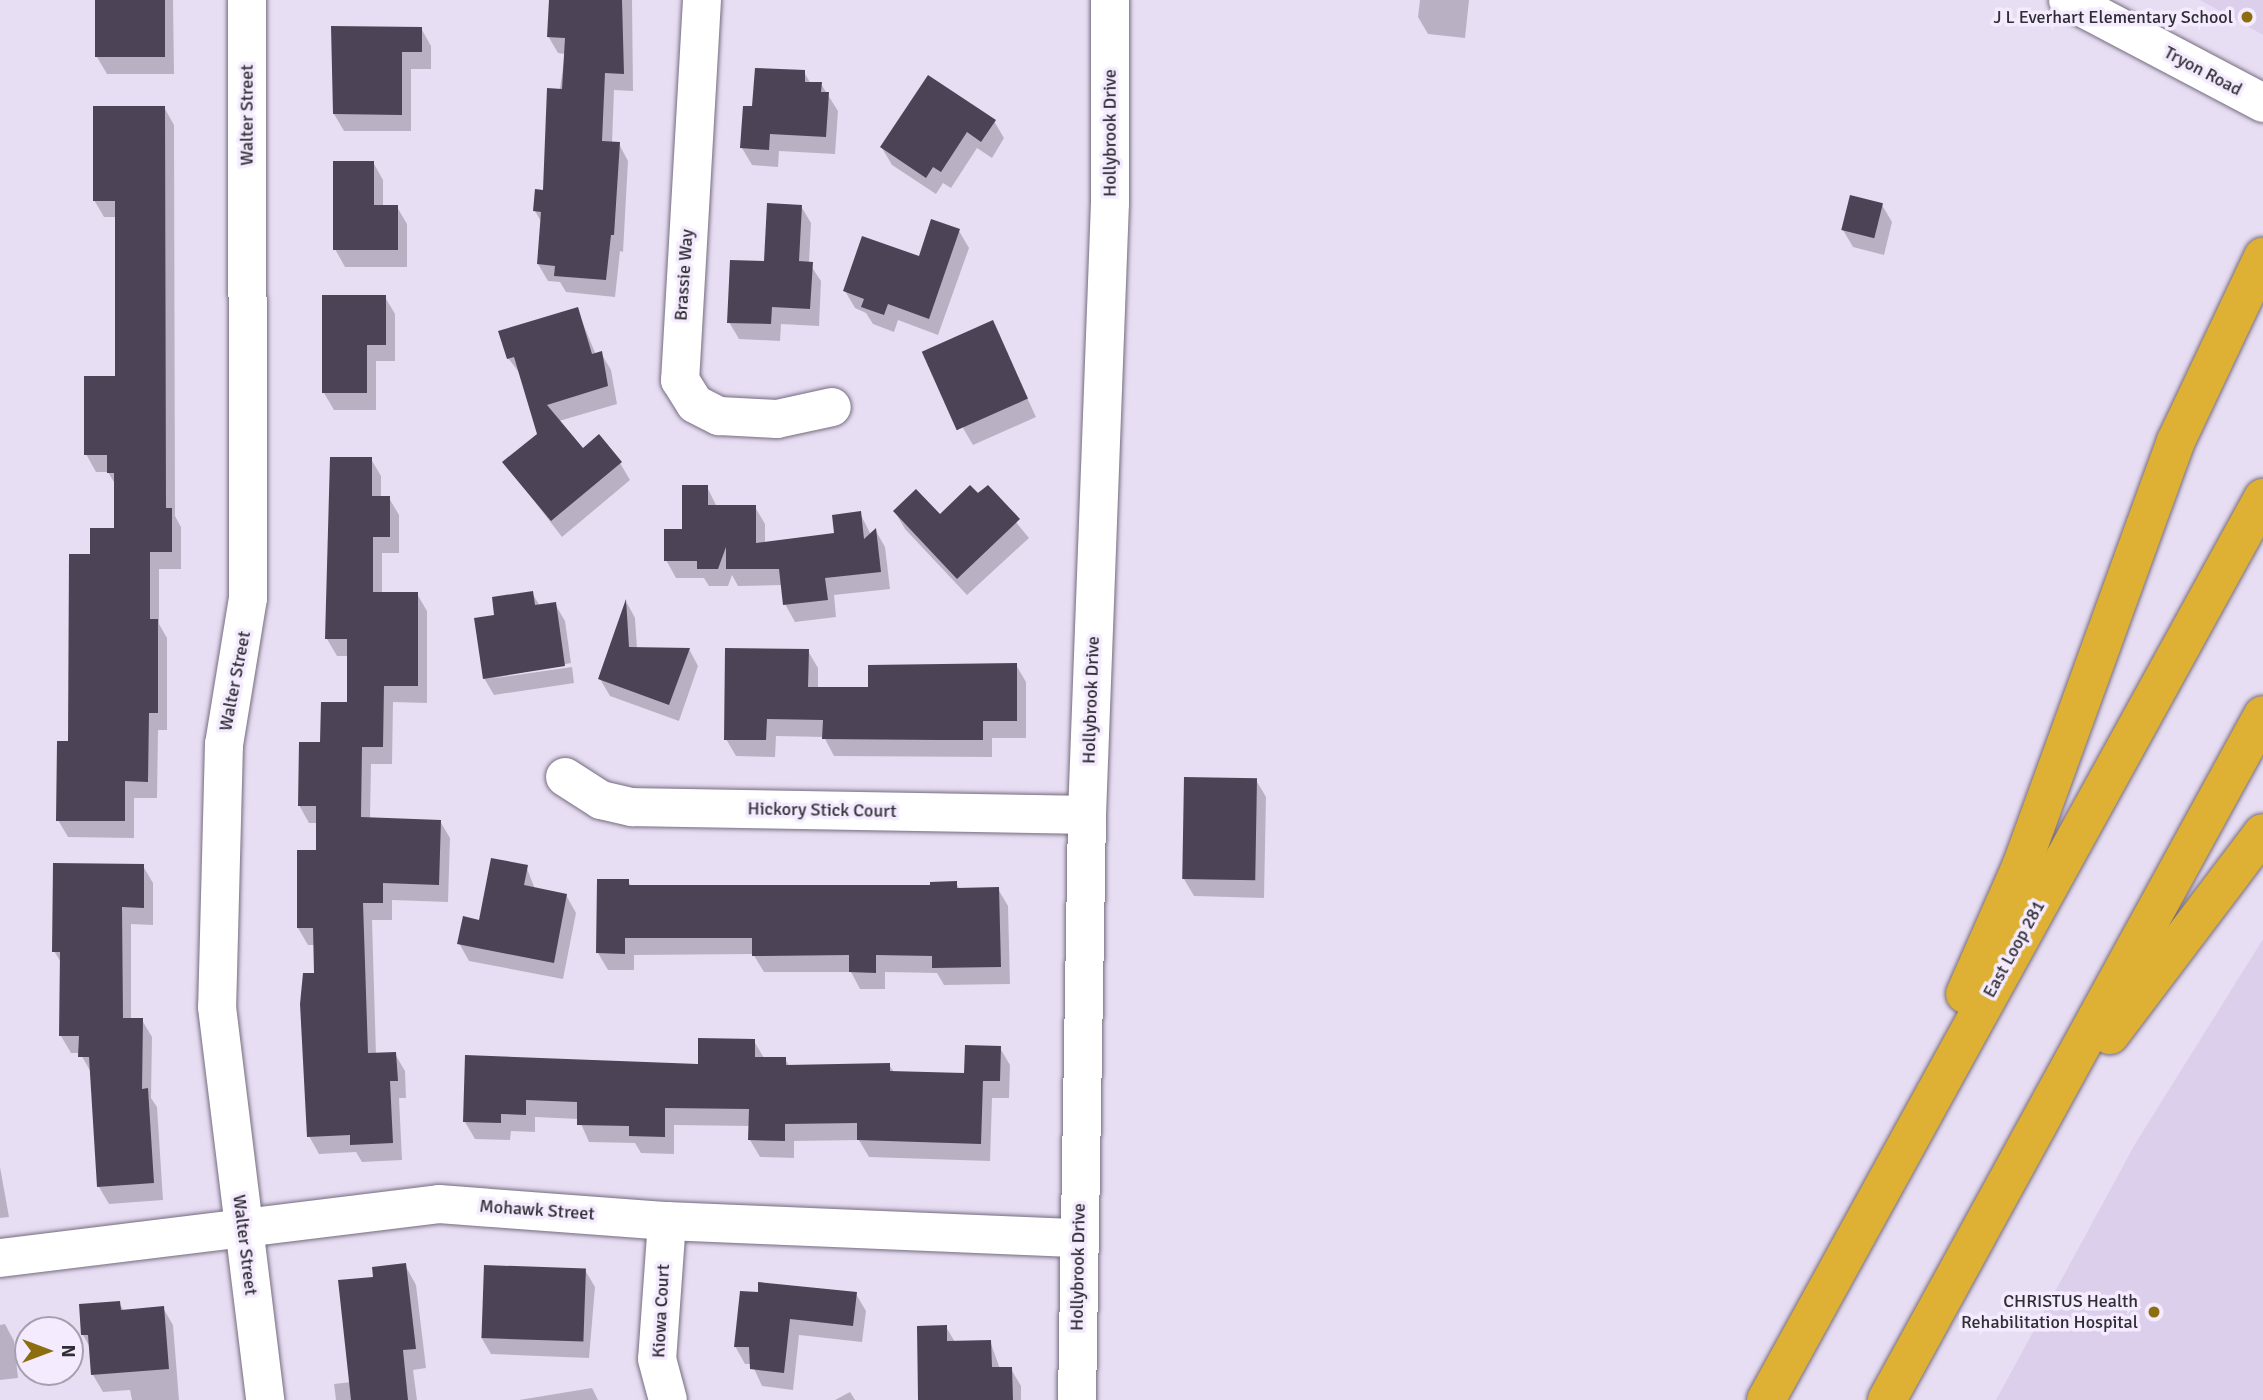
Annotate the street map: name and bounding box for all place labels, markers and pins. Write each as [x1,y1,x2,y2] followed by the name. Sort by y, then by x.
[1993,6,2233,28] place label: J L Everhart Elementary School
[2239,9,2255,25] marker: J L Everhart Elementary School
[1961,1291,2138,1334] place label: CHRISTUS Health Rehabilitation Hospital
[2144,1302,2164,1322] marker: CHRISTUS Health Rehabilitation Hospital

